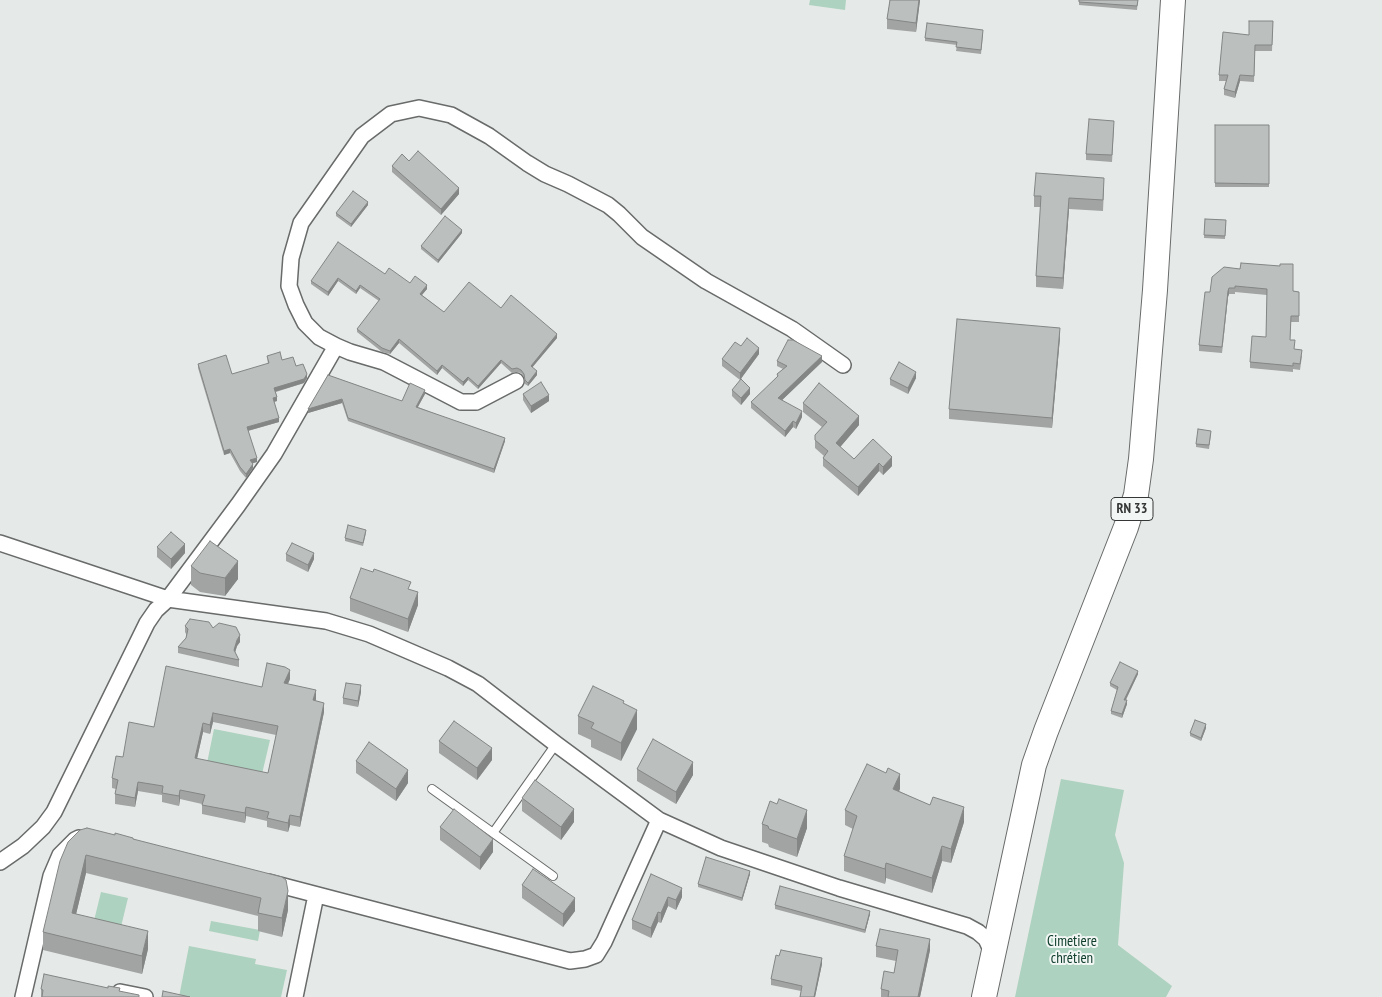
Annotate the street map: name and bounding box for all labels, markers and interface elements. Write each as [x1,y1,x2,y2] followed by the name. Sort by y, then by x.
[1111,498,1153,520] road number: RN 33
[1047,933,1097,968] park label: Cimetiere chrétien

